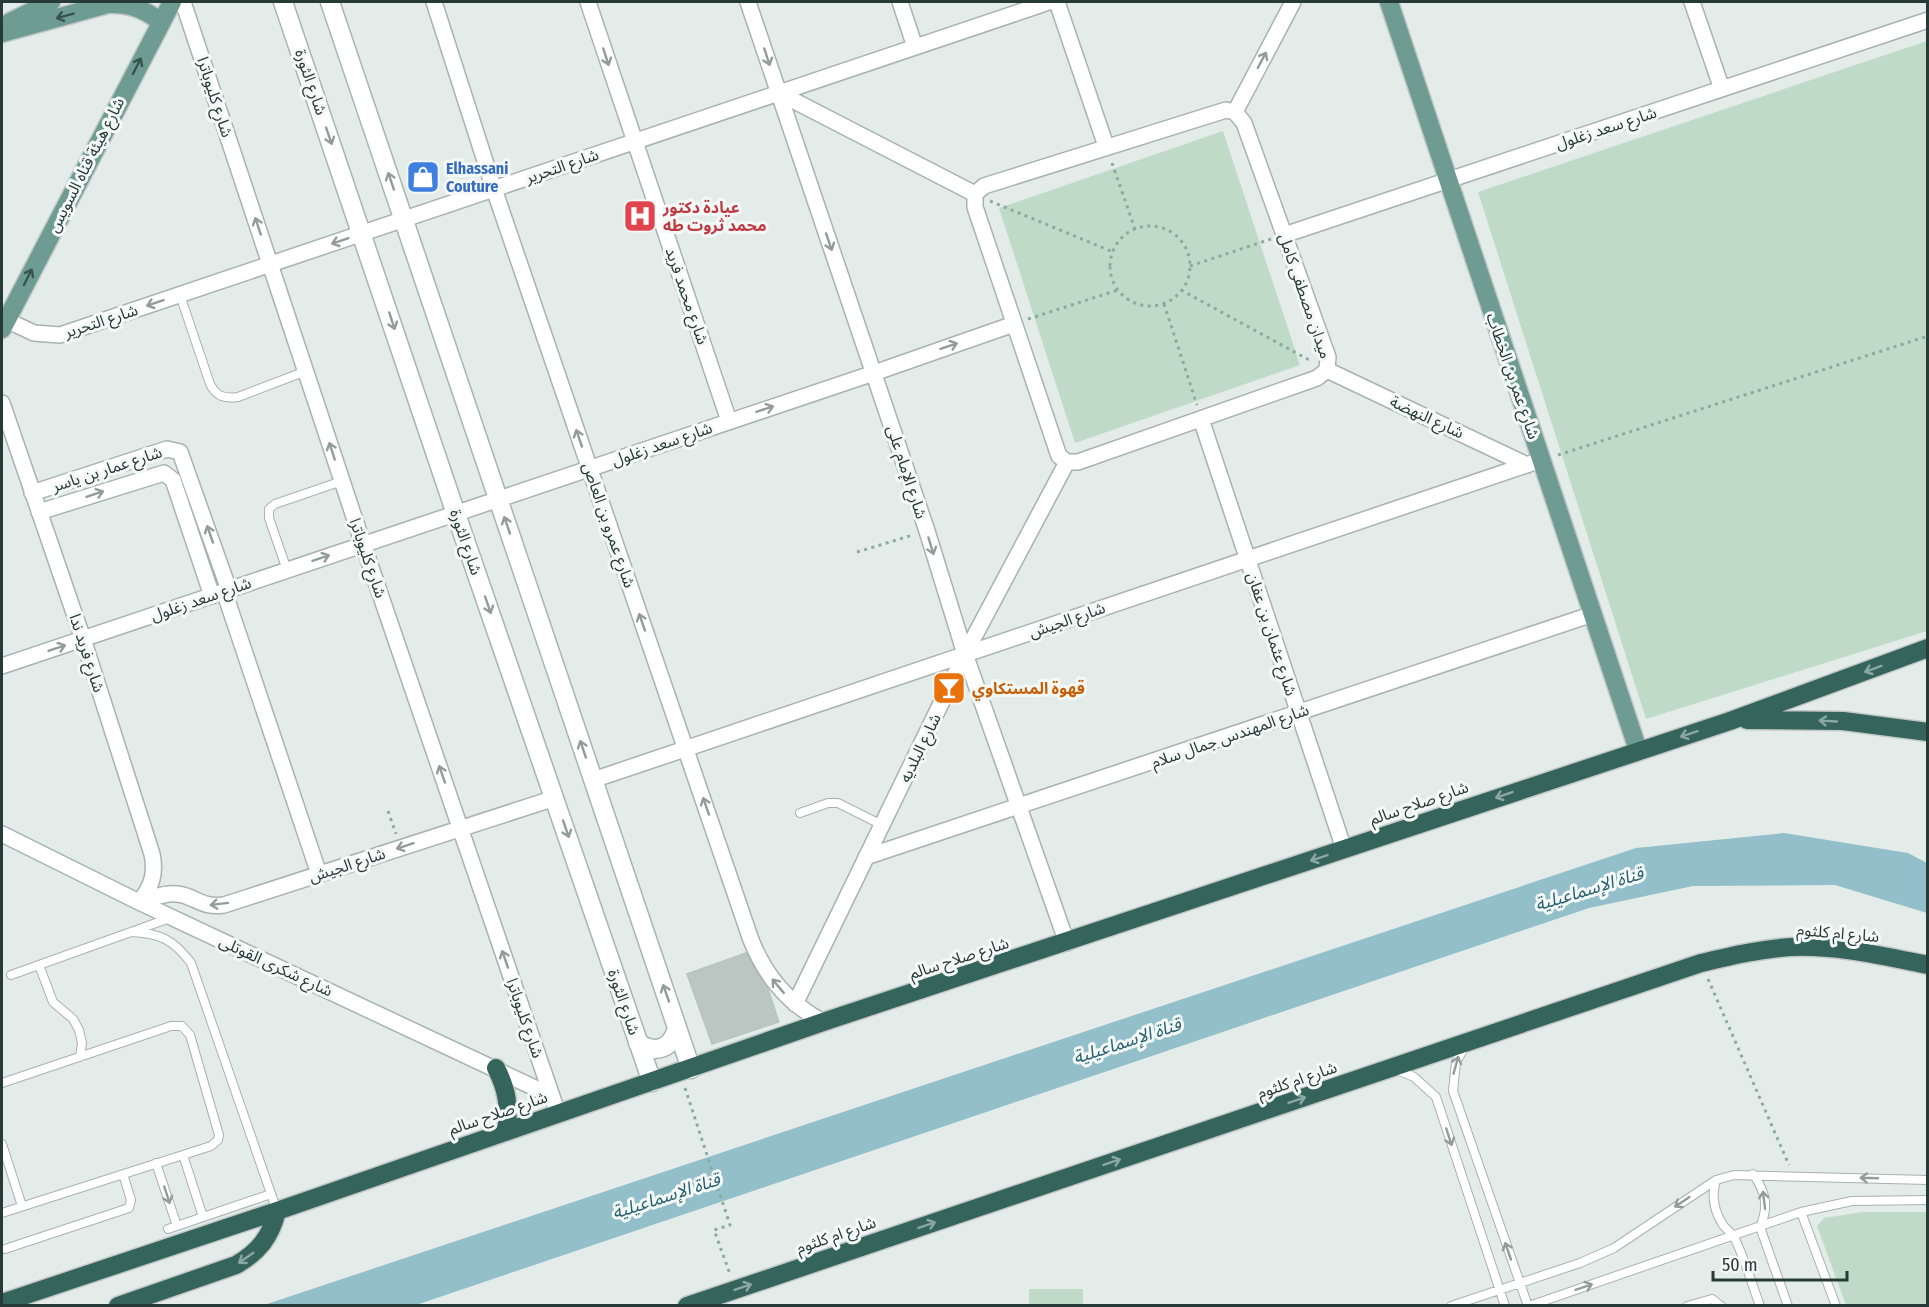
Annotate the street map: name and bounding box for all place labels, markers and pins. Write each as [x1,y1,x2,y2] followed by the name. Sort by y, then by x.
[405,159,441,195] shop icon: Elhassani Couture
[446,159,508,196] place label: Elhassani Couture
[622,198,658,234] hospital icon: عيادة دكتور محمد ثروت طه
[662,198,767,235] place label: عيادة دكتور محمد ثروت طه
[931,670,967,706] bar icon: قهوة المستكاوي
[972,679,1085,701] place label: قهوة المستكاوي

